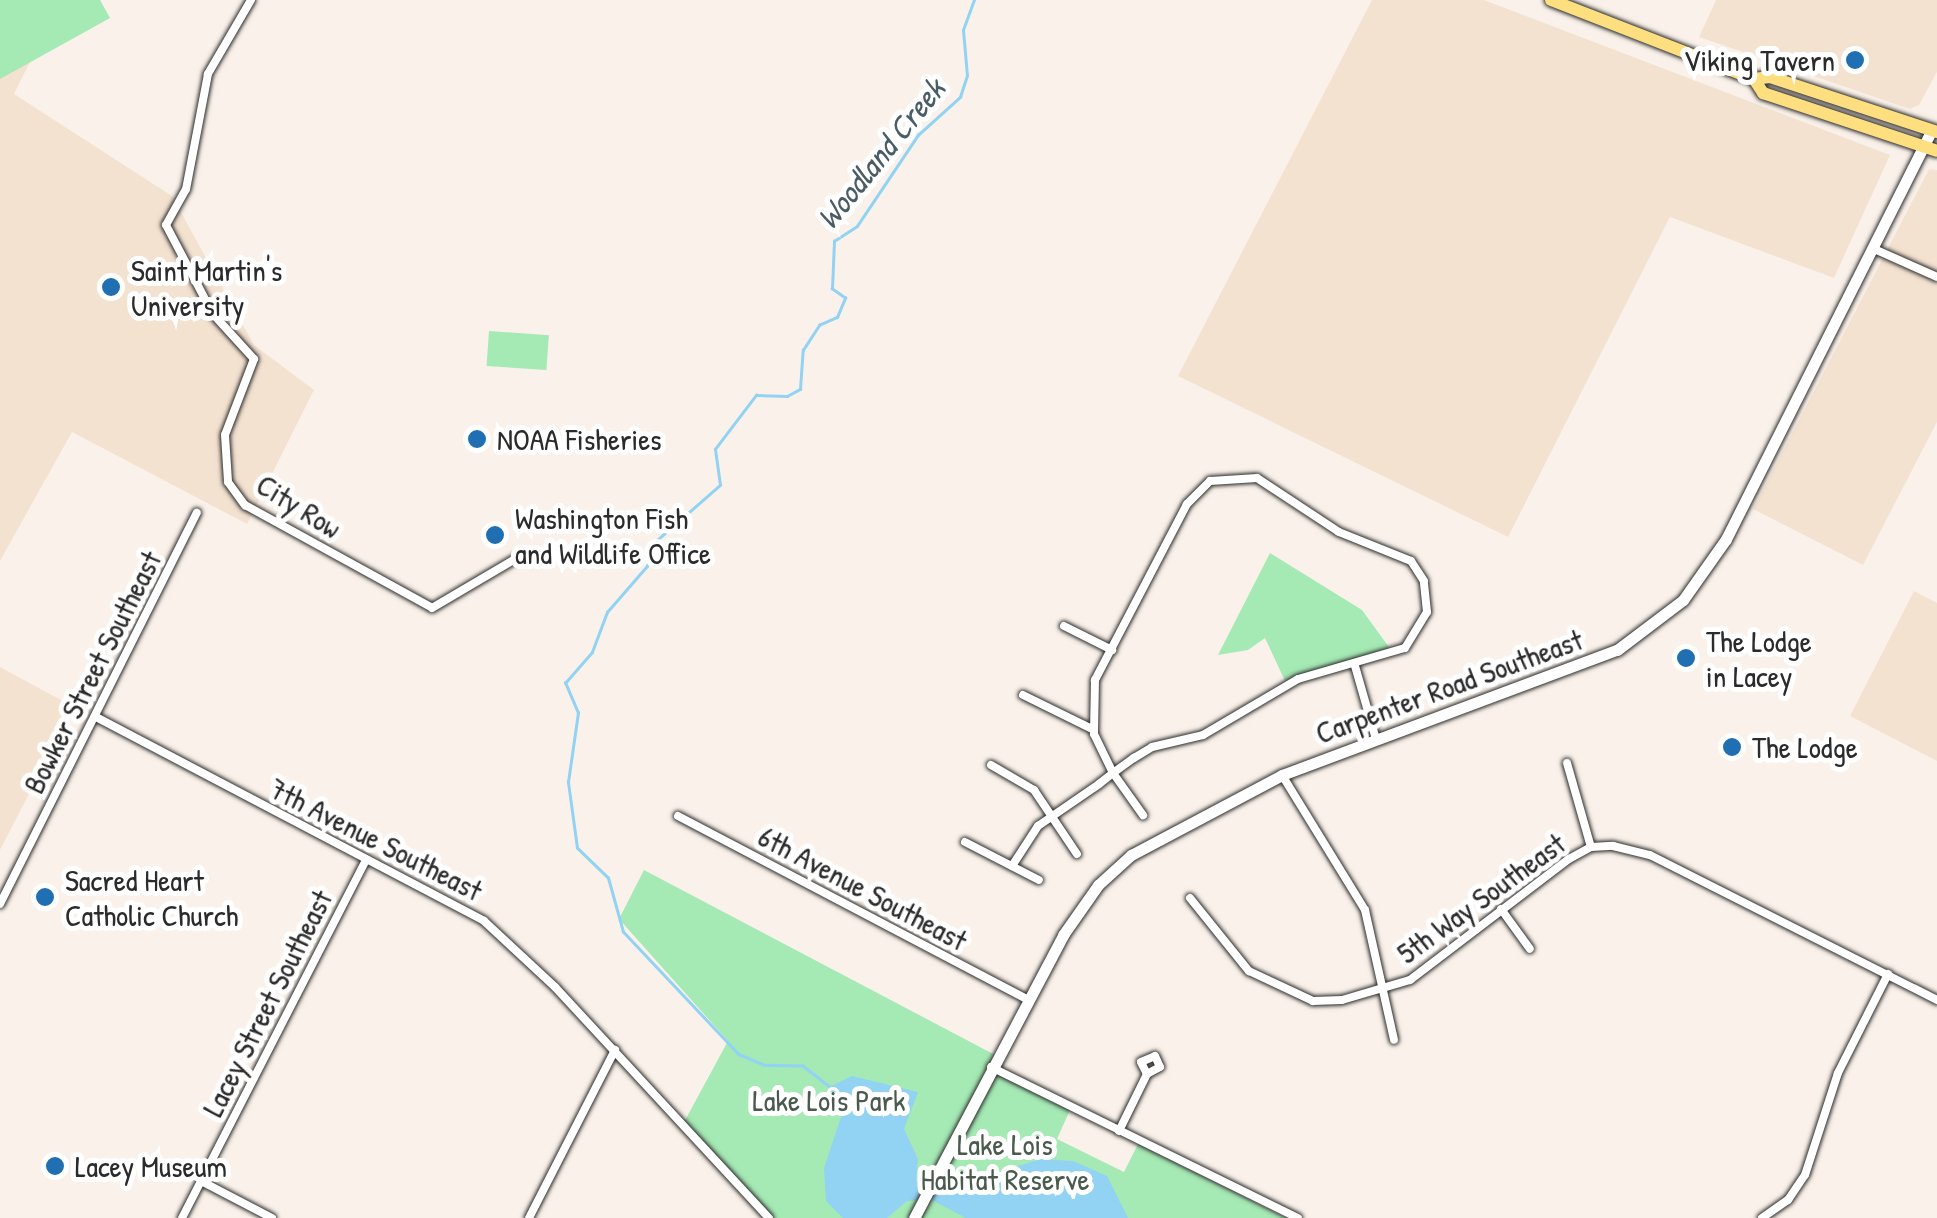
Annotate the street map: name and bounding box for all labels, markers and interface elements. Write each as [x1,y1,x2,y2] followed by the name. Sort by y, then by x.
[1684,42,1835,78] place label: Viking Tavern
[1844,49,1866,71] marker: Viking Tavern
[809,71,953,237] water label: Woodland Creek
[131,252,282,322] place label: Saint Martin's University
[100,276,122,298] marker: Saint Martin's University
[497,421,662,457] place label: NOAA Fisheries
[466,428,488,450] marker: NOAA Fisheries
[250,466,348,546] street label: City Row
[515,500,711,570] place label: Washington Fish and Wildlife Office
[484,524,506,546] marker: Washington Fish and Wildlife Office
[15,545,169,799] street label: Bowker Street Southeast
[1311,621,1587,751] street label: Carpenter Road Southeast
[1706,623,1812,694] place label: The Lodge in Lacey
[1675,647,1697,669] marker: The Lodge in Lacey
[1752,729,1858,765] place label: The Lodge
[1721,736,1743,758] marker: The Lodge
[264,770,488,908] street label: 7th Avenue Southeast
[753,818,973,958] street label: 6th Avenue Southeast
[1390,825,1572,971] street label: 5th Way Southeast
[65,862,238,932] place label: Sacred Heart Catholic Church
[194,884,340,1122] street label: Lacey Street Southeast
[34,886,56,908] marker: Sacred Heart Catholic Church
[753,1082,905,1118] park label: Lake Lois Park
[921,1126,1089,1196] park label: Lake Lois Habitat Reserve
[75,1148,227,1184] place label: Lacey Museum
[44,1155,66,1177] marker: Lacey Museum

